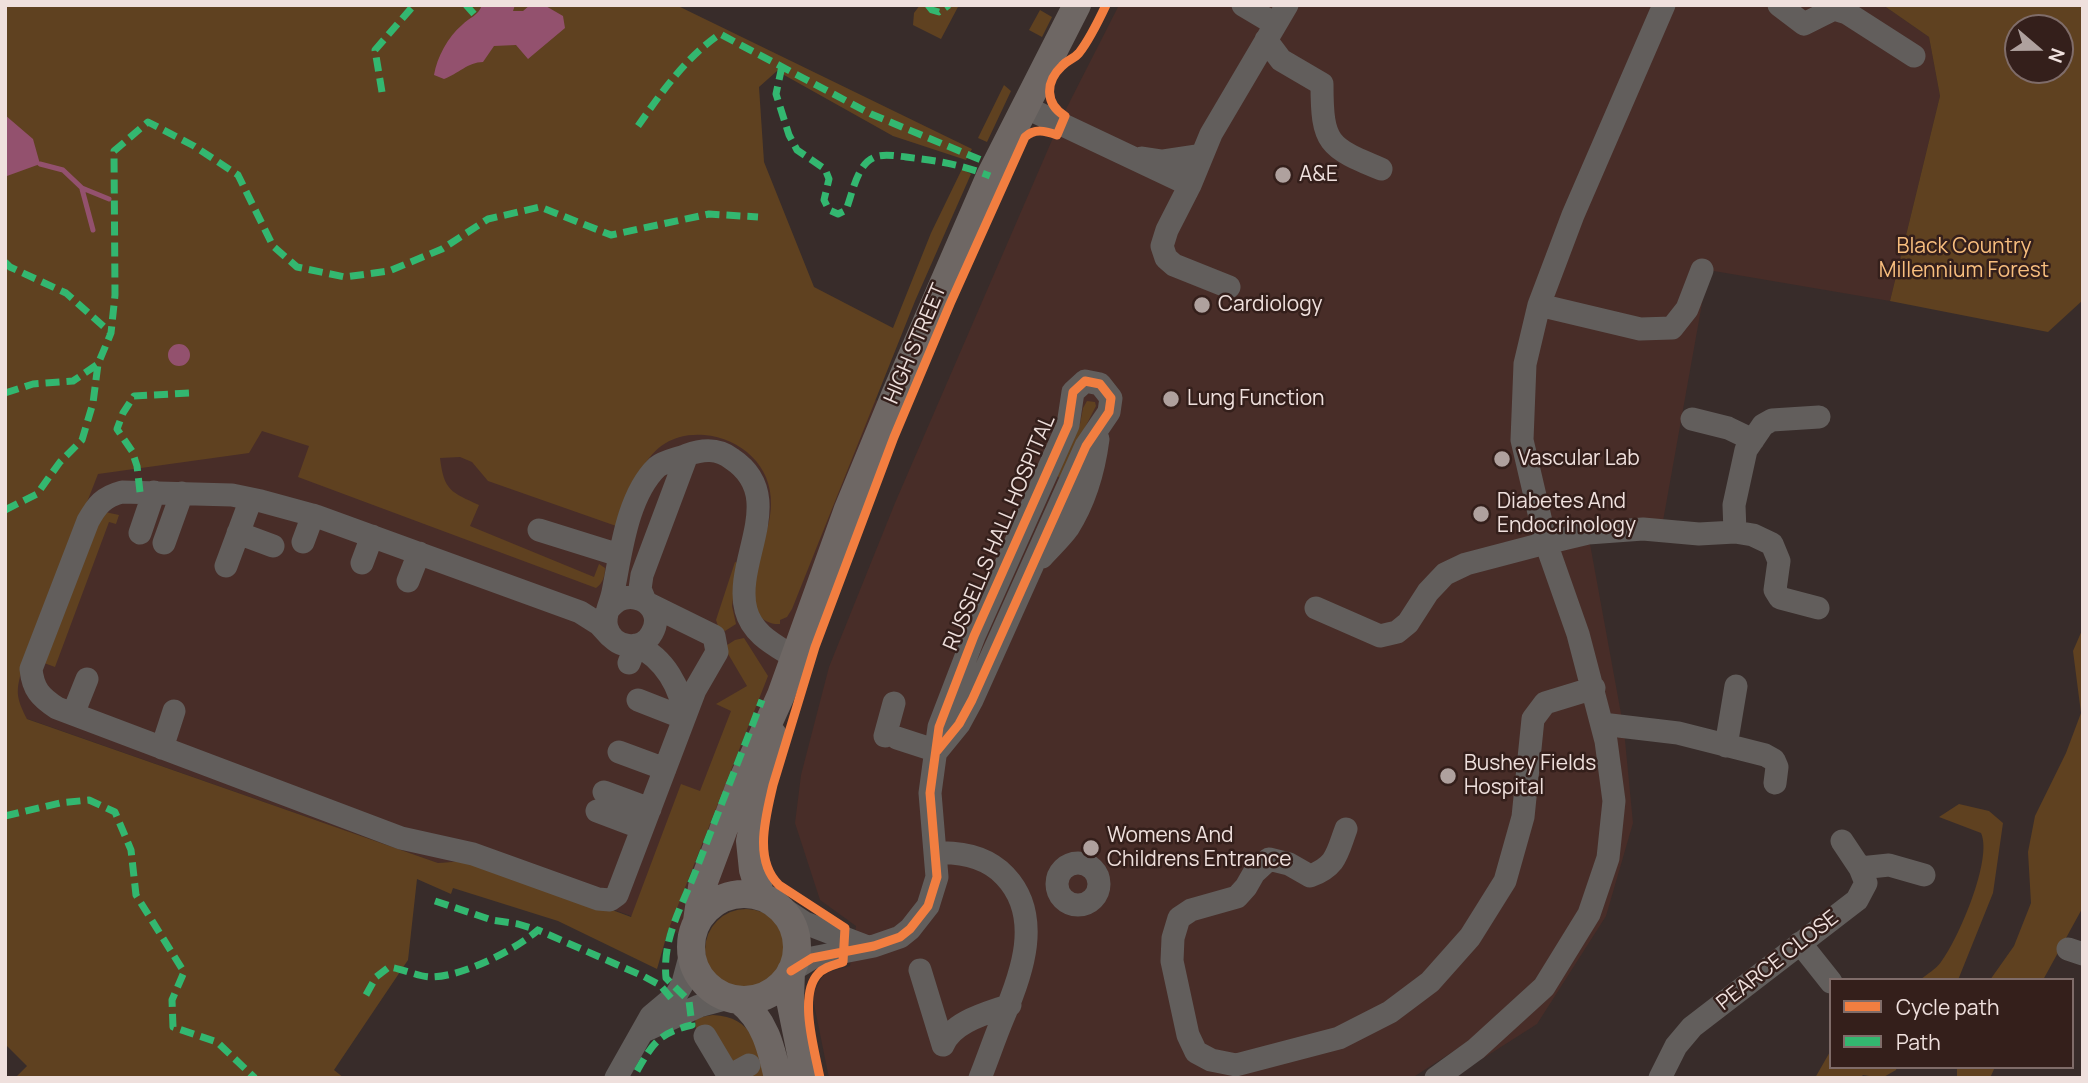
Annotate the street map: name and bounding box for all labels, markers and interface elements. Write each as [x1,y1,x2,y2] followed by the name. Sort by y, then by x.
[2004,14,2074,84] north arrow
[2042,45,2071,66] text: N
[1299,162,1338,188] place label: A&E
[1273,165,1293,185] marker: A&E
[1879,234,2049,284] park label: Black Country Millennium Forest
[879,280,953,408] street label: HIGH STREET
[1218,292,1323,318] place label: Cardiology
[1192,295,1212,315] marker: Cardiology
[1187,386,1325,412] place label: Lung Function
[1161,389,1181,409] marker: Lung Function
[939,411,1061,655] street label: RUSSELLS HALL HOSPITAL
[1518,446,1640,472] place label: Vascular Lab
[1492,449,1512,469] marker: Vascular Lab
[1497,489,1636,539] place label: Diabetes And Endocrinology
[1471,504,1491,524] marker: Diabetes And Endocrinology
[1464,751,1596,801] place label: Bushey Fields Hospital
[1438,766,1458,786] marker: Bushey Fields Hospital
[1107,823,1291,873] place label: Womens And Childrens Entrance
[1081,838,1101,858] marker: Womens And Childrens Entrance
[1712,906,1844,1016] street label: PEARCE CLOSE
[1829,978,2074,1069] legend
[1896,993,1999,1021] text: Cycle path
[1896,1028,1941,1056] text: Path

